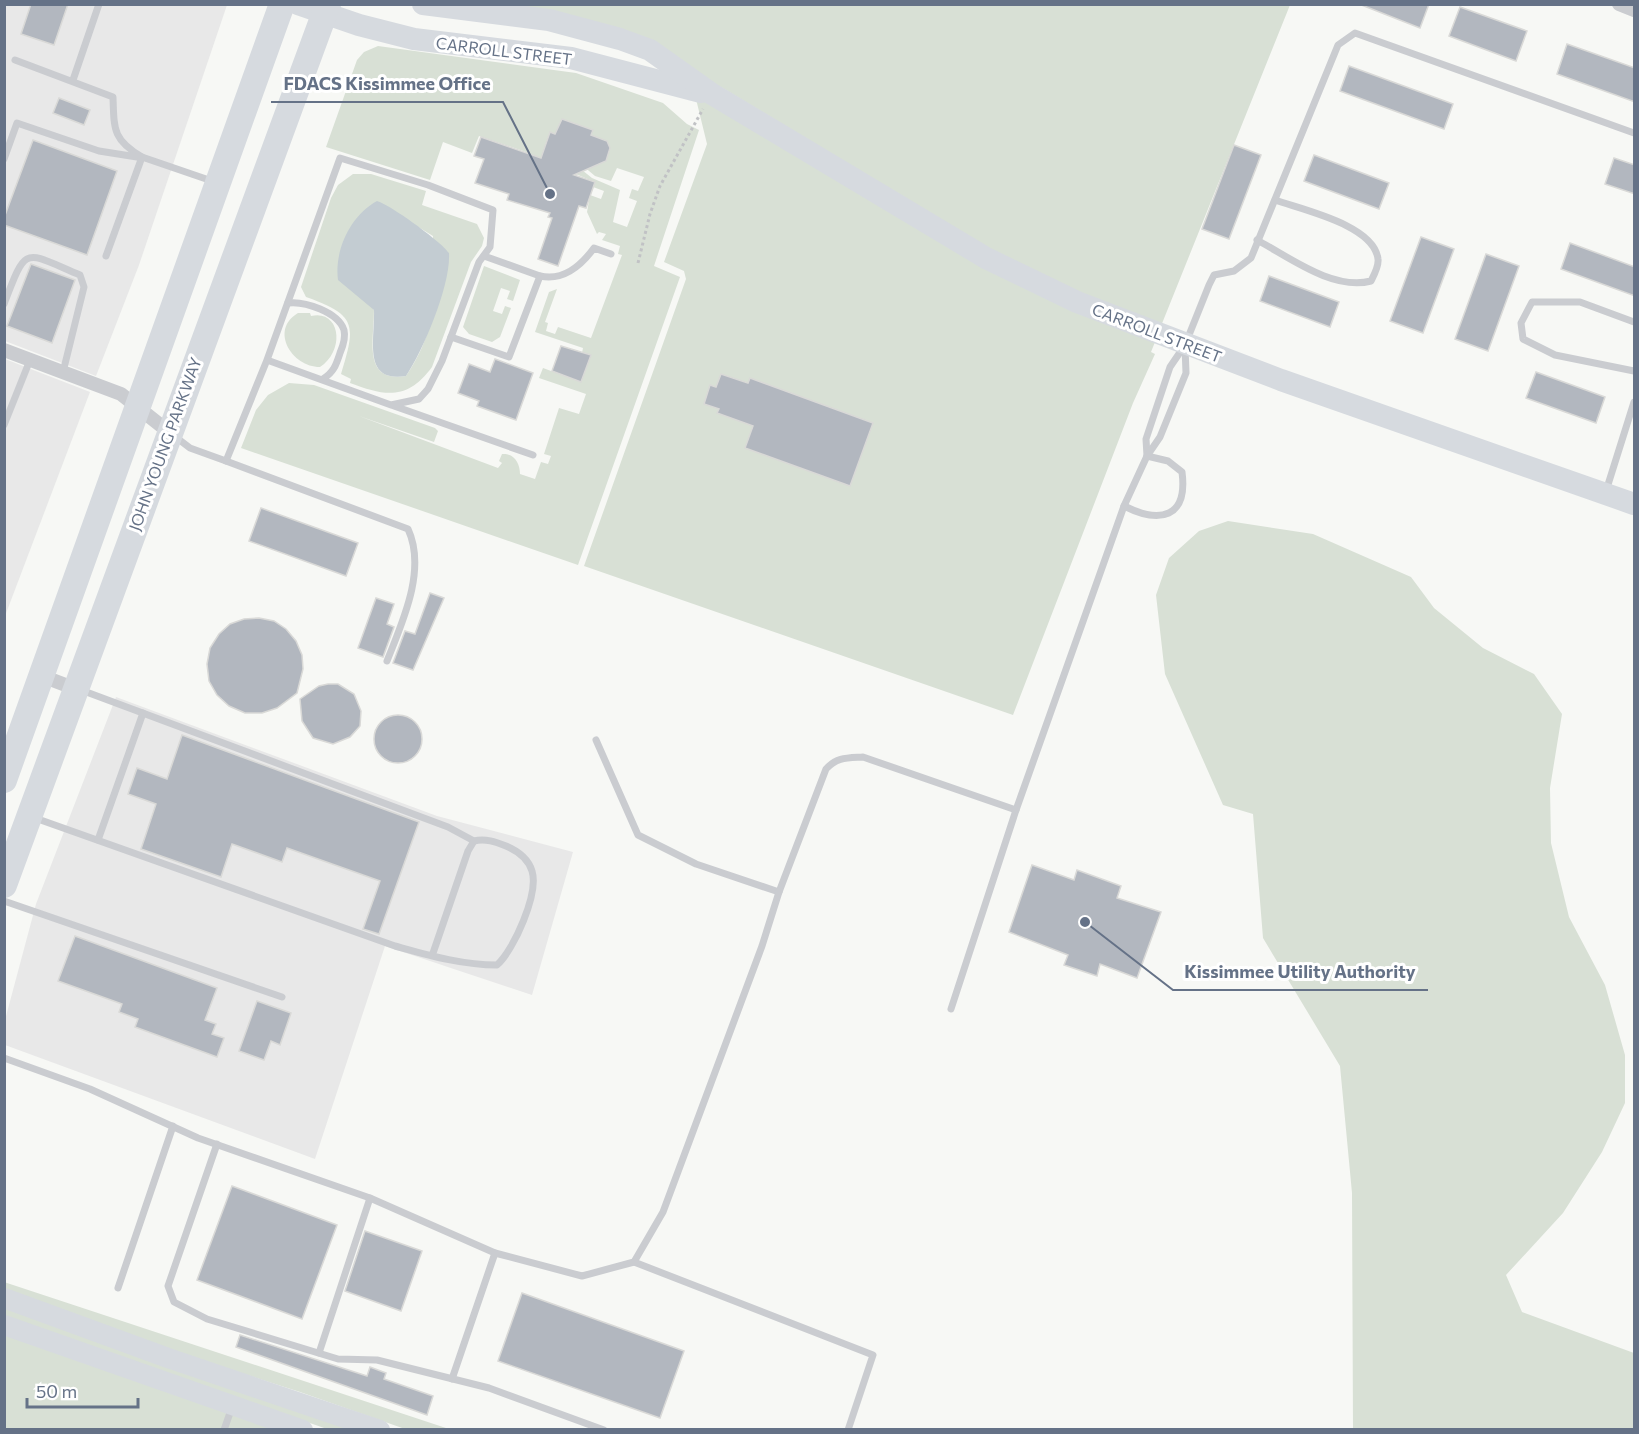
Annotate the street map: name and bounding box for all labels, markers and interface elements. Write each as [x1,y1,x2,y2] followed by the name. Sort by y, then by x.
[435,33,573,68] street label: CARROLL STREET
[271,66,503,102] callout: FDACS Kissimmee Office
[283,72,491,94] text: FDACS Kissimmee Office
[1090,299,1225,366] street label: CARROLL STREET
[124,354,205,533] street label: JOHN YOUNG PARKWAY
[1173,954,1428,990] callout: Kissimmee Utility Authority
[1184,960,1416,982] text: Kissimmee Utility Authority
[27,1371,138,1409] scale bar
[36,1380,77,1402] text: 50 m

